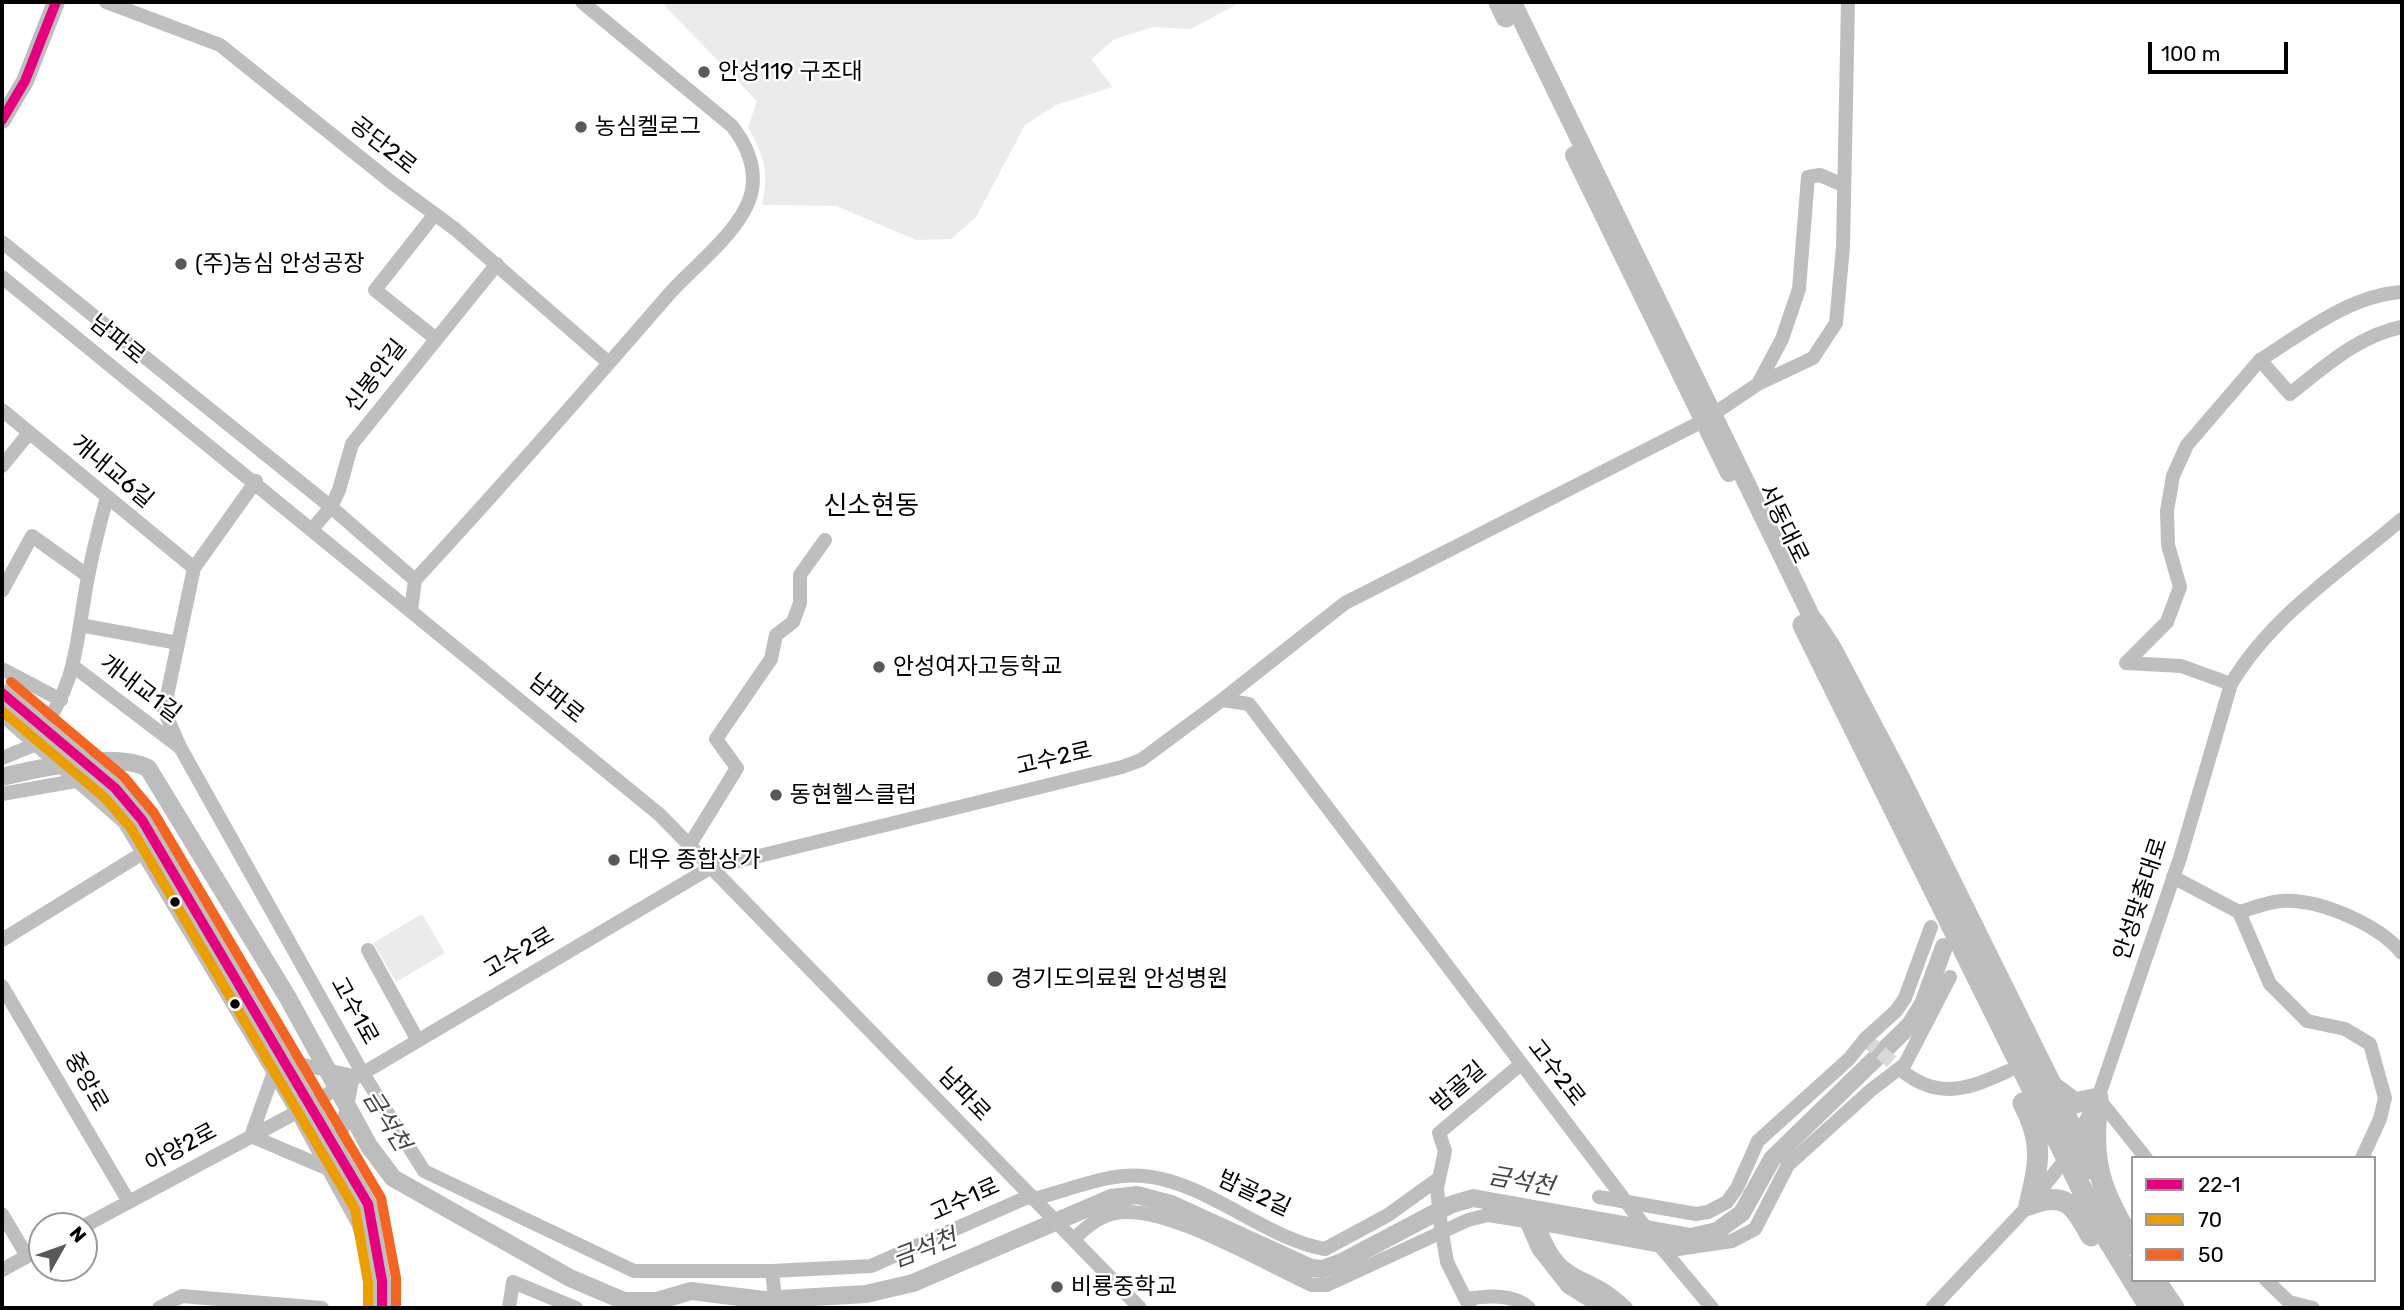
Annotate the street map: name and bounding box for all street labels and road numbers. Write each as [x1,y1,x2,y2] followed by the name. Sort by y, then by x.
[344,111,422,181] street label: 공단2로
[84,309,150,371] street label: 남파로
[339,334,413,418] street label: 신봉안길
[65,430,159,514] street label: 개내교6길
[1752,480,1814,568] street label: 서동대로
[94,650,186,728] street label: 개내교1길
[523,668,589,730] street label: 남파로
[1013,737,1095,781] street label: 고수2로
[2108,834,2174,964] street label: 안성맞춤대로
[479,922,559,984] street label: 고수2로
[324,972,384,1050] street label: 고수1로
[1521,1034,1591,1112] street label: 고수2로
[58,1048,114,1116] street label: 중앙로
[1426,1056,1492,1118] street label: 밤골길
[932,1063,996,1127] street label: 남파로
[141,1118,221,1178] street label: 아양2로
[1213,1165,1295,1223] street label: 밤골2길
[926,1172,1004,1228] street label: 고수1로

